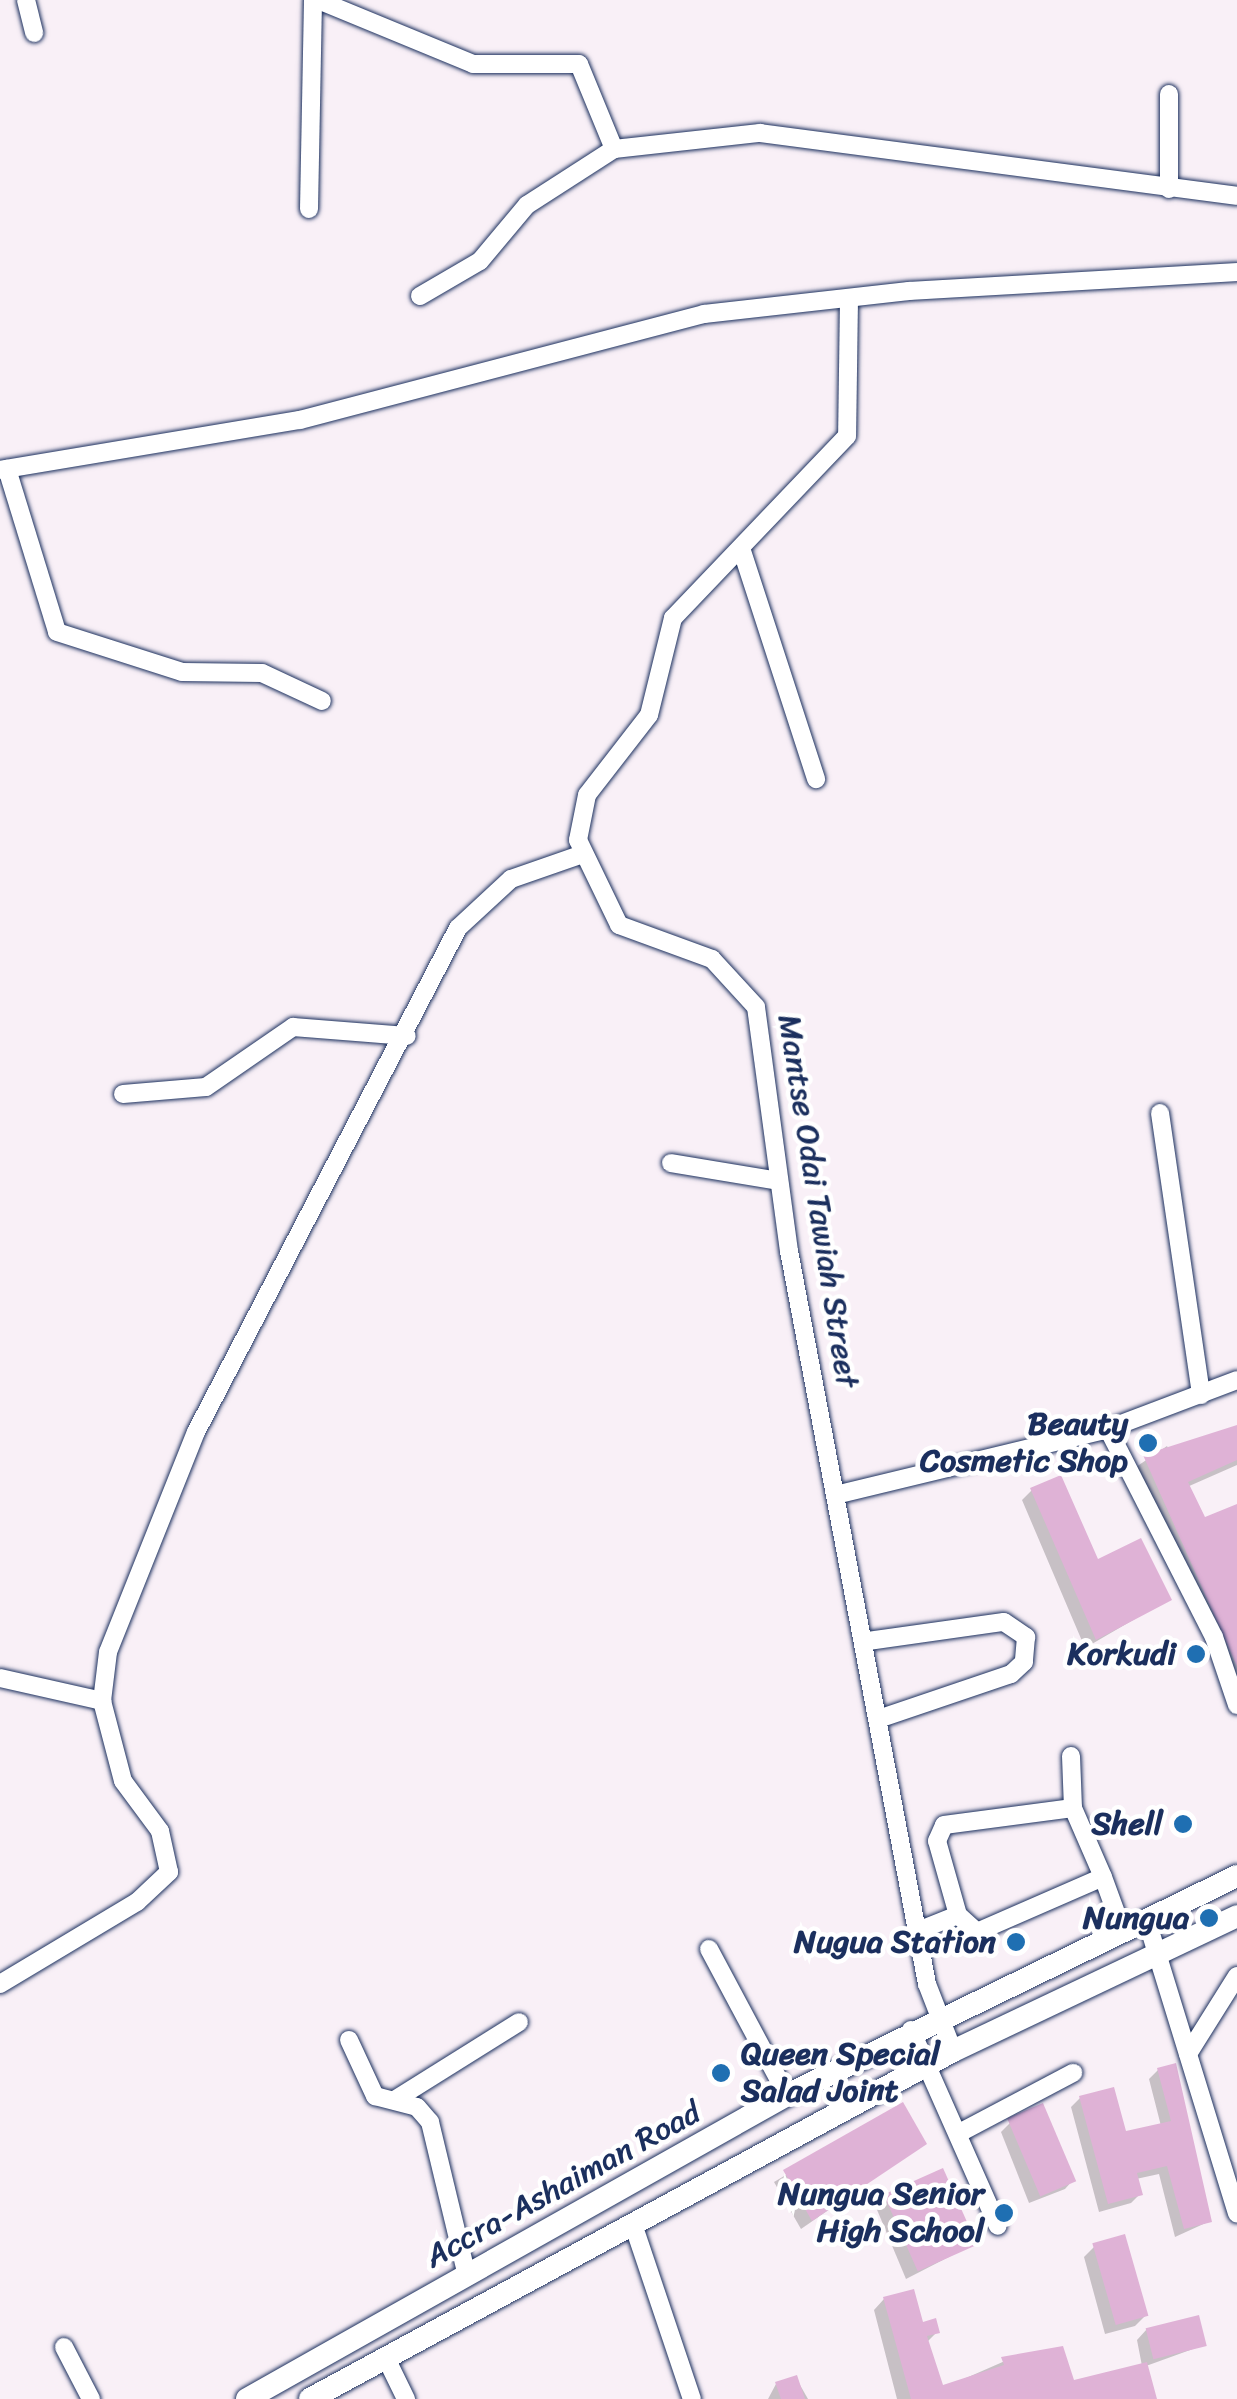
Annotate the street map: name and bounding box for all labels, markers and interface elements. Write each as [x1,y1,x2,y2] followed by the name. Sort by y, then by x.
[769,1011,867,1391] street label: Mantse Odai Tawiah Street
[920,1406,1128,1481] place label: Beauty Cosmetic Shop
[1137,1432,1159,1454] marker: Beauty Cosmetic Shop
[1067,1635,1176,1673] place label: Korkudi
[1185,1643,1207,1665] marker: Korkudi
[1091,1805,1163,1843] place label: Shell
[1172,1813,1194,1835] marker: Shell
[1083,1899,1189,1937] place label: Nungua
[1198,1907,1220,1929] marker: Nungua
[793,1923,996,1961] place label: Nugua Station
[1005,1931,1027,1953] marker: Nugua Station
[741,2036,940,2111] place label: Queen Special Salad Joint
[710,2062,732,2084] marker: Queen Special Salad Joint
[419,2093,707,2277] street label: Accra-Ashaiman Road
[778,2176,984,2251] place label: Nungua Senior High School
[993,2202,1015,2224] marker: Nungua Senior High School

